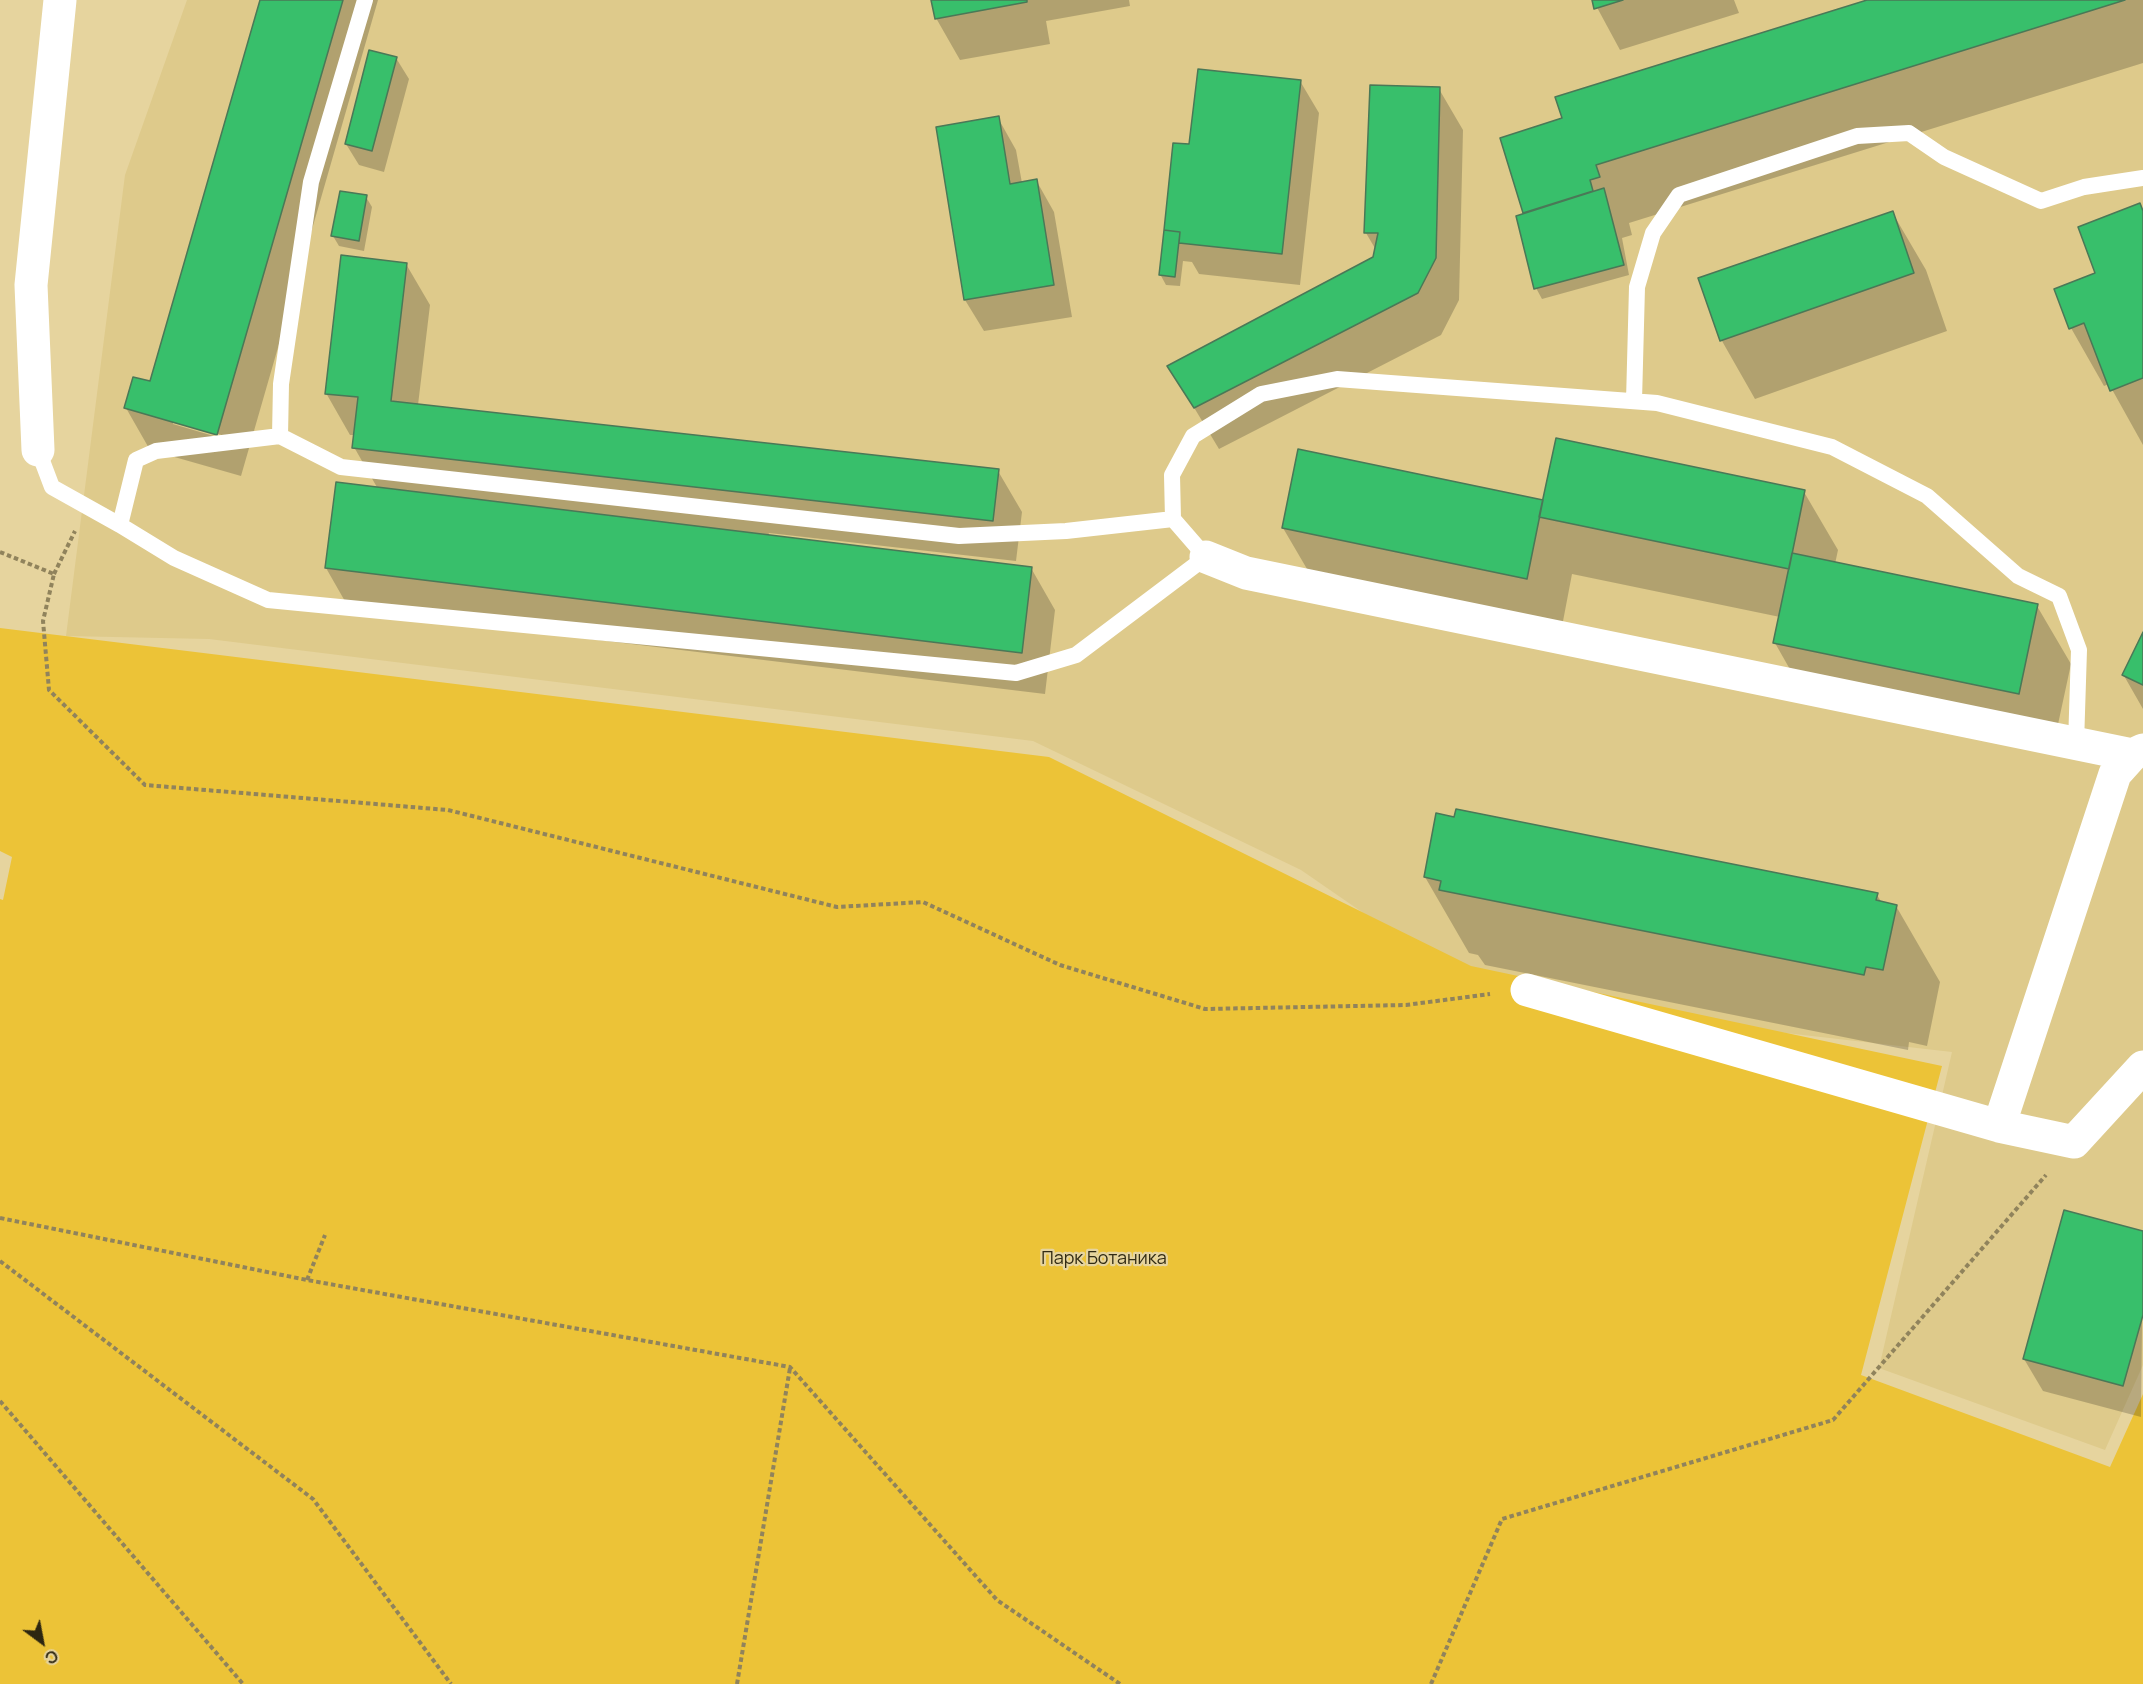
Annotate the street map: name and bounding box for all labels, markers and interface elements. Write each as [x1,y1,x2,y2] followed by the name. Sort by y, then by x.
[1041,1248,1167,1270] park label: Парк Ботаника
[12,1612,72,1672] north arrow
[41,1645,62,1670] text: С

